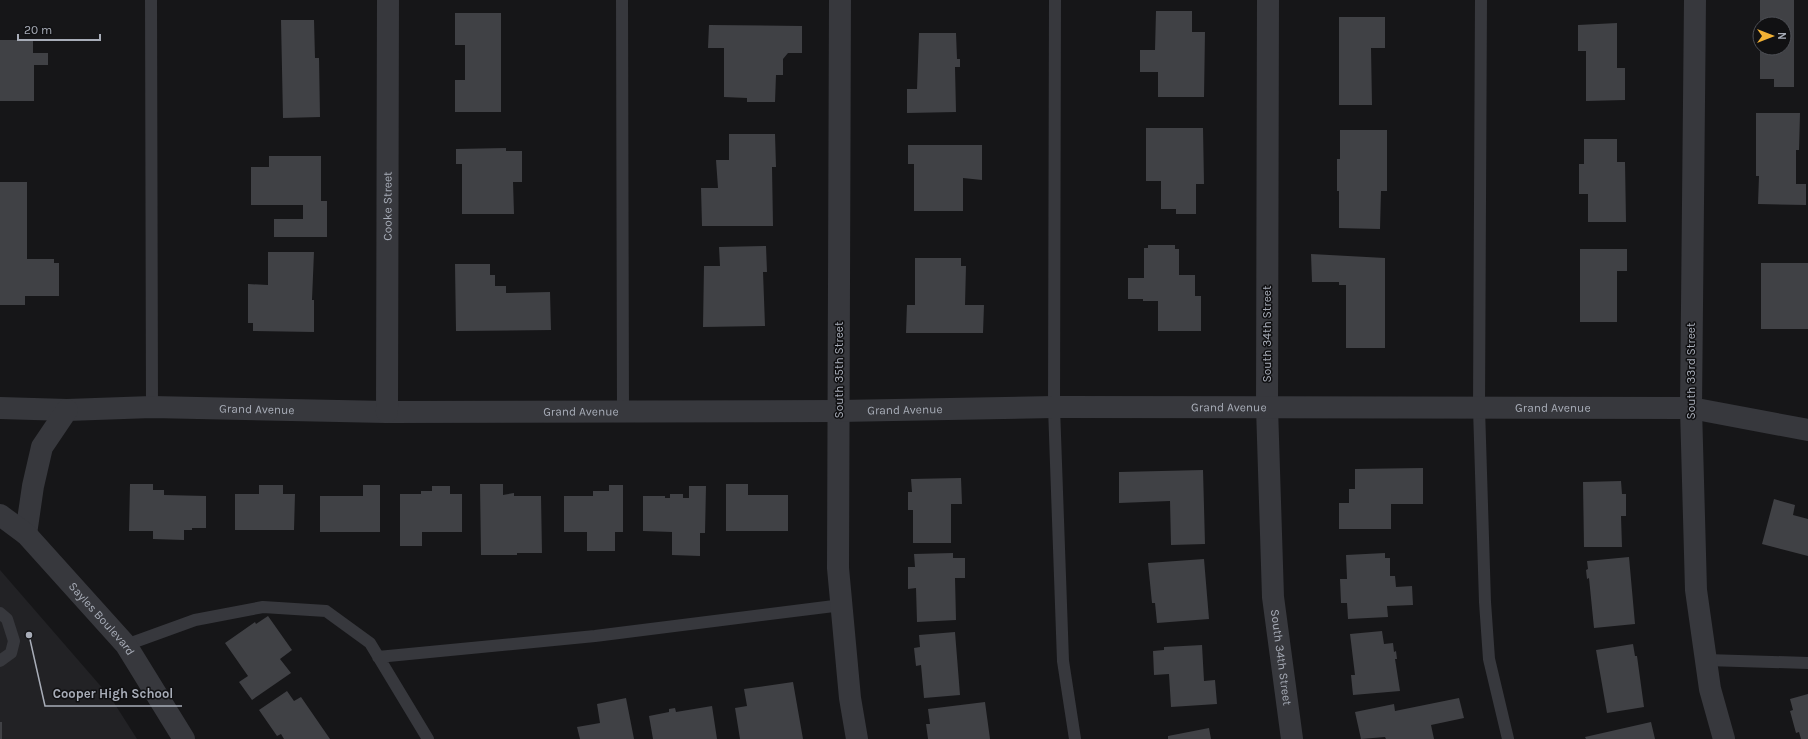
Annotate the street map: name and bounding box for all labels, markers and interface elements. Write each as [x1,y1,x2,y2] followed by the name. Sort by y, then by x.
[18,16,100,42] scale bar
[1752,16,1792,56] north arrow
[24,23,52,37] text: 20 m
[1775,32,1788,40] text: N
[380,171,395,241] street label: Cooke Street
[1260,285,1274,383] street label: South 34th Street
[832,321,846,419] street label: South 35th Street
[1684,322,1698,420] street label: South 33rd Street
[1191,400,1267,414] street label: Grand Avenue
[219,401,295,417] street label: Grand Avenue
[1515,401,1591,415] street label: Grand Avenue
[867,402,943,417] street label: Grand Avenue
[543,404,619,419] street label: Grand Avenue
[66,579,138,658] street label: Sayles Boulevard
[1268,608,1295,707] street label: South 34th Street
[45,681,182,706] callout: Cooper High School
[53,686,173,701] text: Cooper High School

